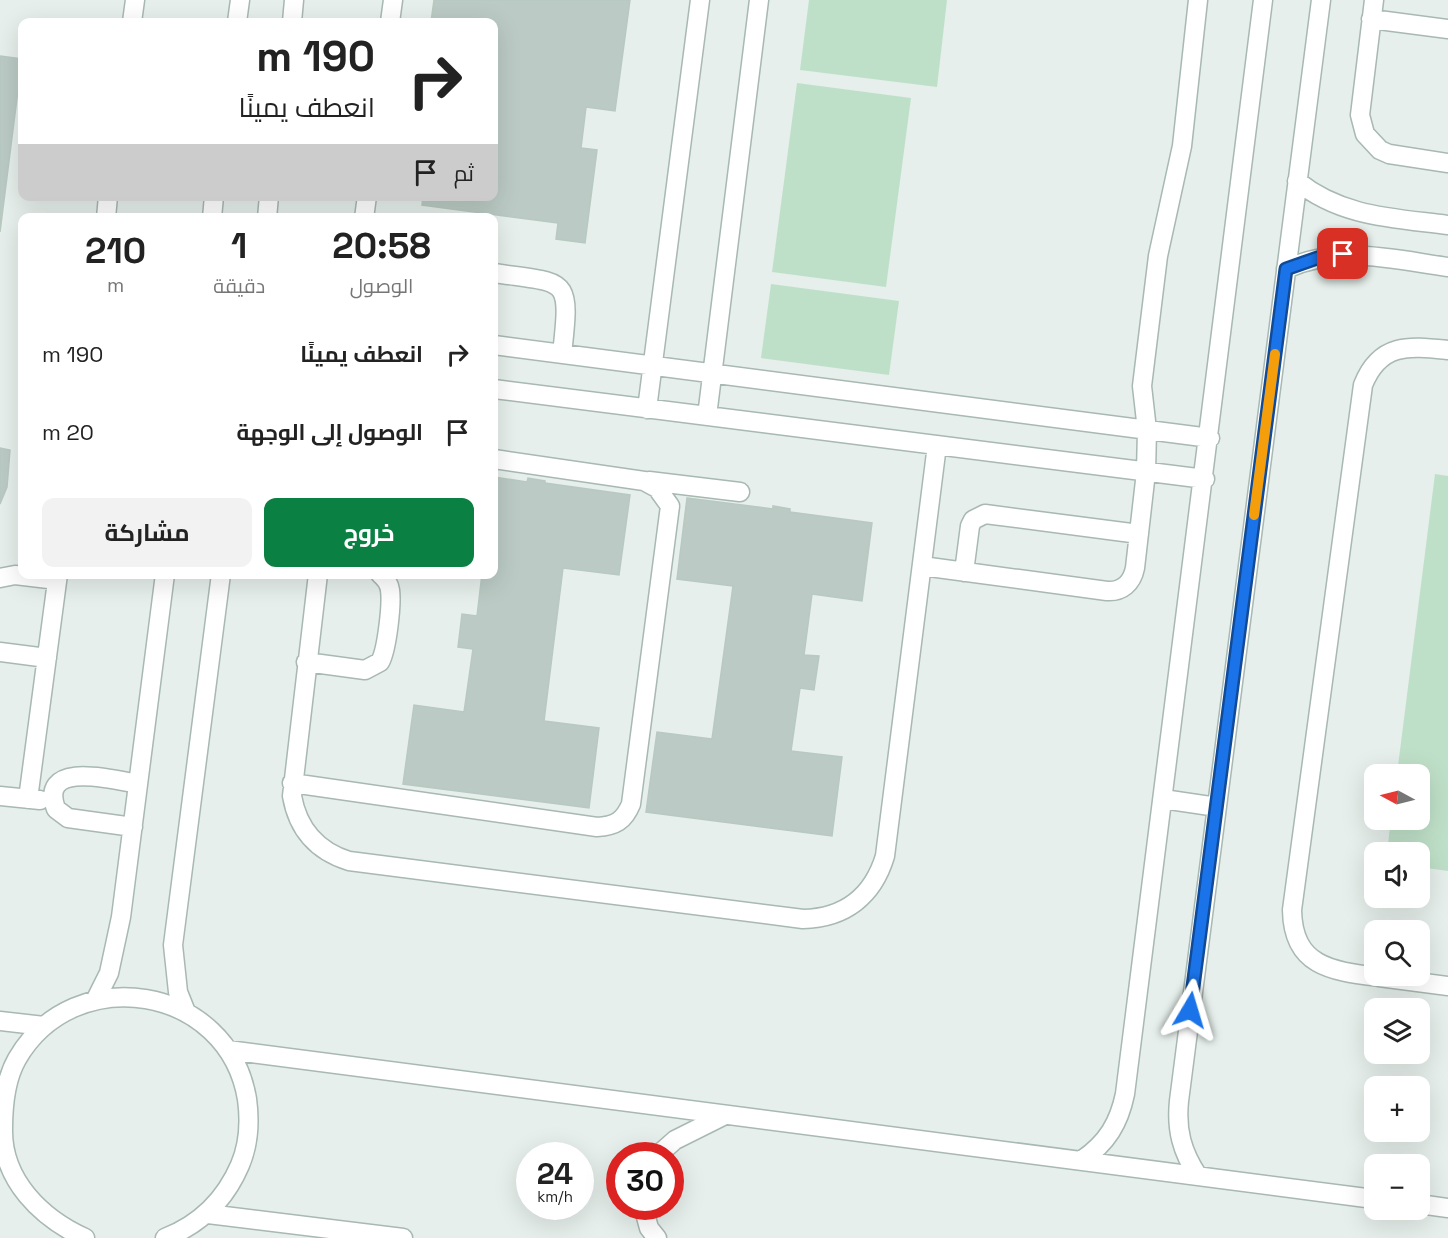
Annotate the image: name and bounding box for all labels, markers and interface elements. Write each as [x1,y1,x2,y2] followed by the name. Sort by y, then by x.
[256,30,375,83] text: 190 m
[396,42,474,120] icon: right
[238,90,375,125] text: انعطف يمينًا
[409,156,442,189] icon: arrive
[454,159,474,187] text: ثم
[231,223,247,269] text: 1
[332,223,431,269] text: 20:58
[85,228,146,274] text: 210
[1317,228,1368,279] pin
[1326,237,1359,270] icon: arrive
[107,272,124,298] text: m
[213,273,265,299] text: دقيقة
[350,273,413,299] text: الوصول
[441,338,474,371] icon: right
[42,340,103,368] text: 190 m
[300,340,423,368] text: انعطف يمينًا
[441,416,474,449] icon: arrive
[42,418,94,446] text: 20 m
[237,418,423,446] text: الوصول إلى الوجهة
[42,498,252,567] button: مشاركة
[264,498,474,567] button: خروج
[1364,764,1430,830] north arrow
[1364,764,1430,1220] map controls
[1364,842,1430,908] button: sound
[1364,920,1430,986] button: search
[1158,978,1222,1042] position arrow
[1364,998,1430,1064] button: layers
[1364,1076,1430,1142] button: +
[606,1142,684,1220] speed limit sign: 30
[537,1154,573,1193] text: 24
[1364,1154,1430,1220] button: −
[537,1187,573,1206] text: km/h

